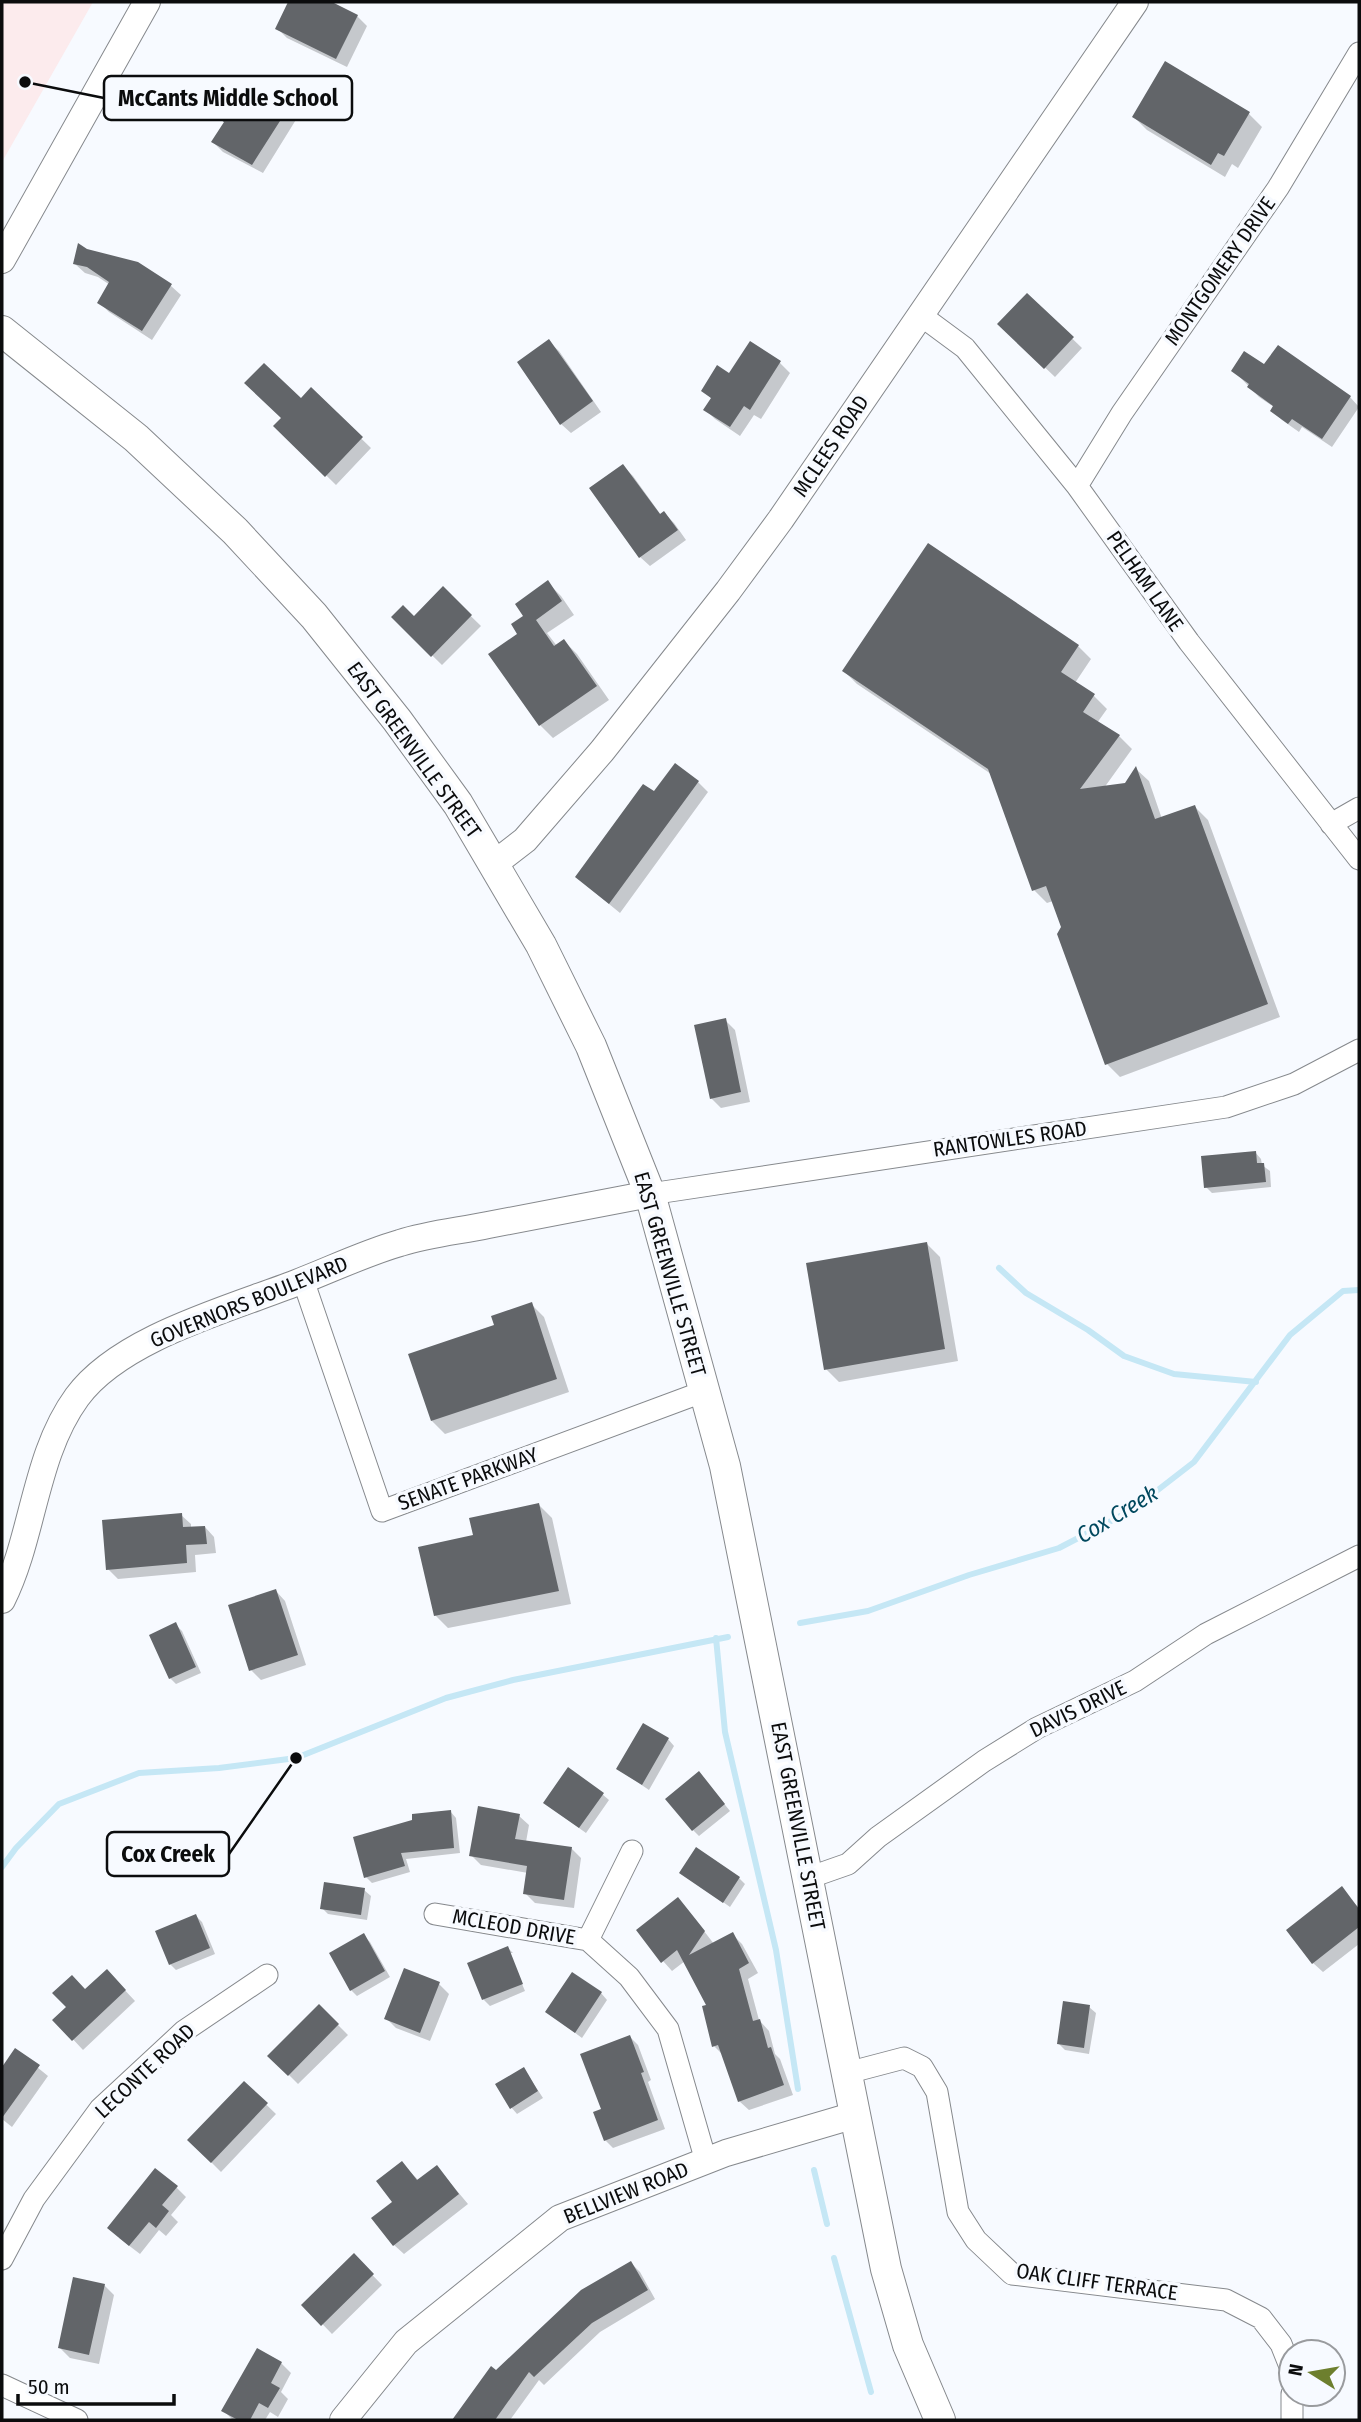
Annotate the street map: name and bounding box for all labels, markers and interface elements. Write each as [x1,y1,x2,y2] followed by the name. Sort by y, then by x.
[104,76,352,120] callout: McCants Middle School
[118,84,339,112] text: McCants Middle School
[1159,192,1281,350] street label: MONTGOMERY DRIVE
[788,390,874,502] street label: MCLEES ROAD
[1101,526,1189,636] street label: PELHAM LANE
[341,657,487,843] street label: EAST GREENVILLE STREET
[931,1115,1089,1163] street label: RANTOWLES ROAD
[628,1169,712,1380] street label: EAST GREENVILLE STREET
[146,1250,352,1354] street label: GOVERNORS BOULEVARD
[394,1441,542,1516] street label: SENATE PARKWAY
[1071,1479,1163,1549] water label: Cox Creek
[1026,1674,1131,1743] street label: DAVIS DRIVE
[765,1720,831,1933] street label: EAST GREENVILLE STREET
[107,1832,229,1876] callout: Cox Creek
[121,1840,215,1868] text: Cox Creek
[451,1903,578,1951] street label: MCLEOD DRIVE
[90,2018,200,2124] street label: LECONTE ROAD
[560,2156,692,2230] street label: BELLVIEW ROAD
[1015,2258,1180,2306] street label: OAK CLIFF TERRACE
[1277,2338,1347,2408] north arrow
[18,2362,173,2406] scale bar
[1283,2362,1308,2378] text: N
[28,2374,70,2400] text: 50 m

